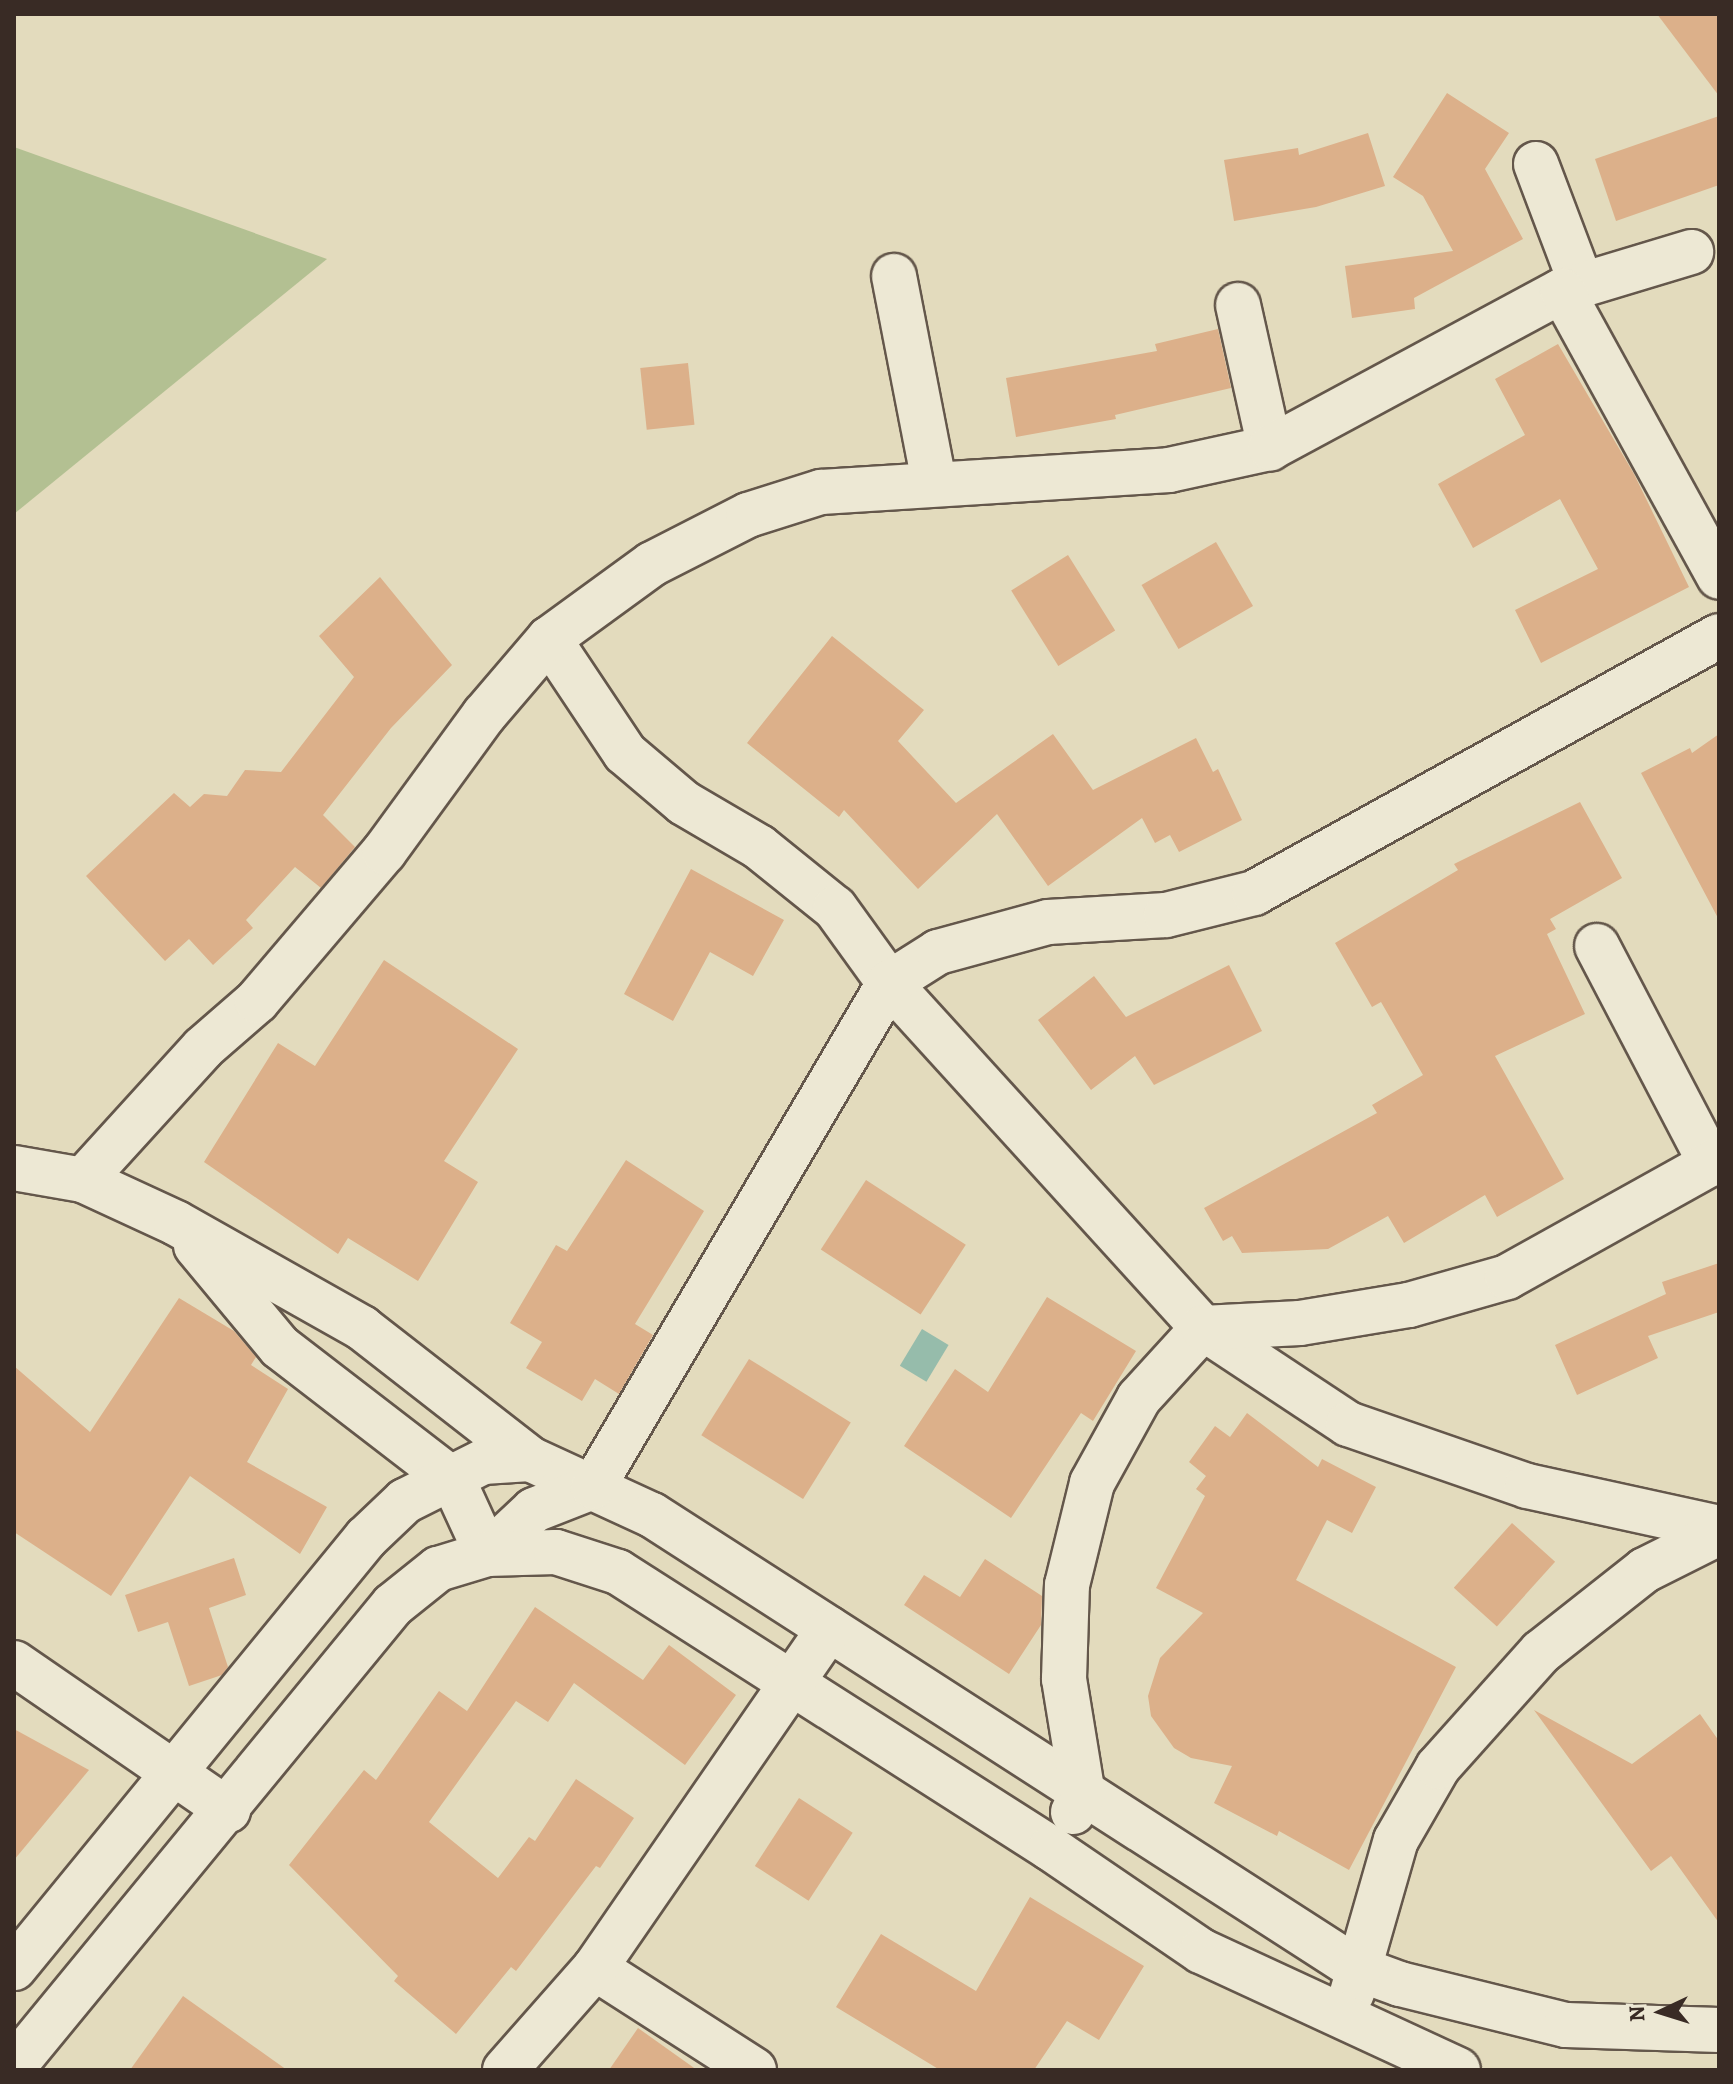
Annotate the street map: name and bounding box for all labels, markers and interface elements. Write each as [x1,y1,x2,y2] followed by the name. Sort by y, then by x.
[1621,1972,1701,2052] north arrow
[1622,2005,1653,2023] text: N

